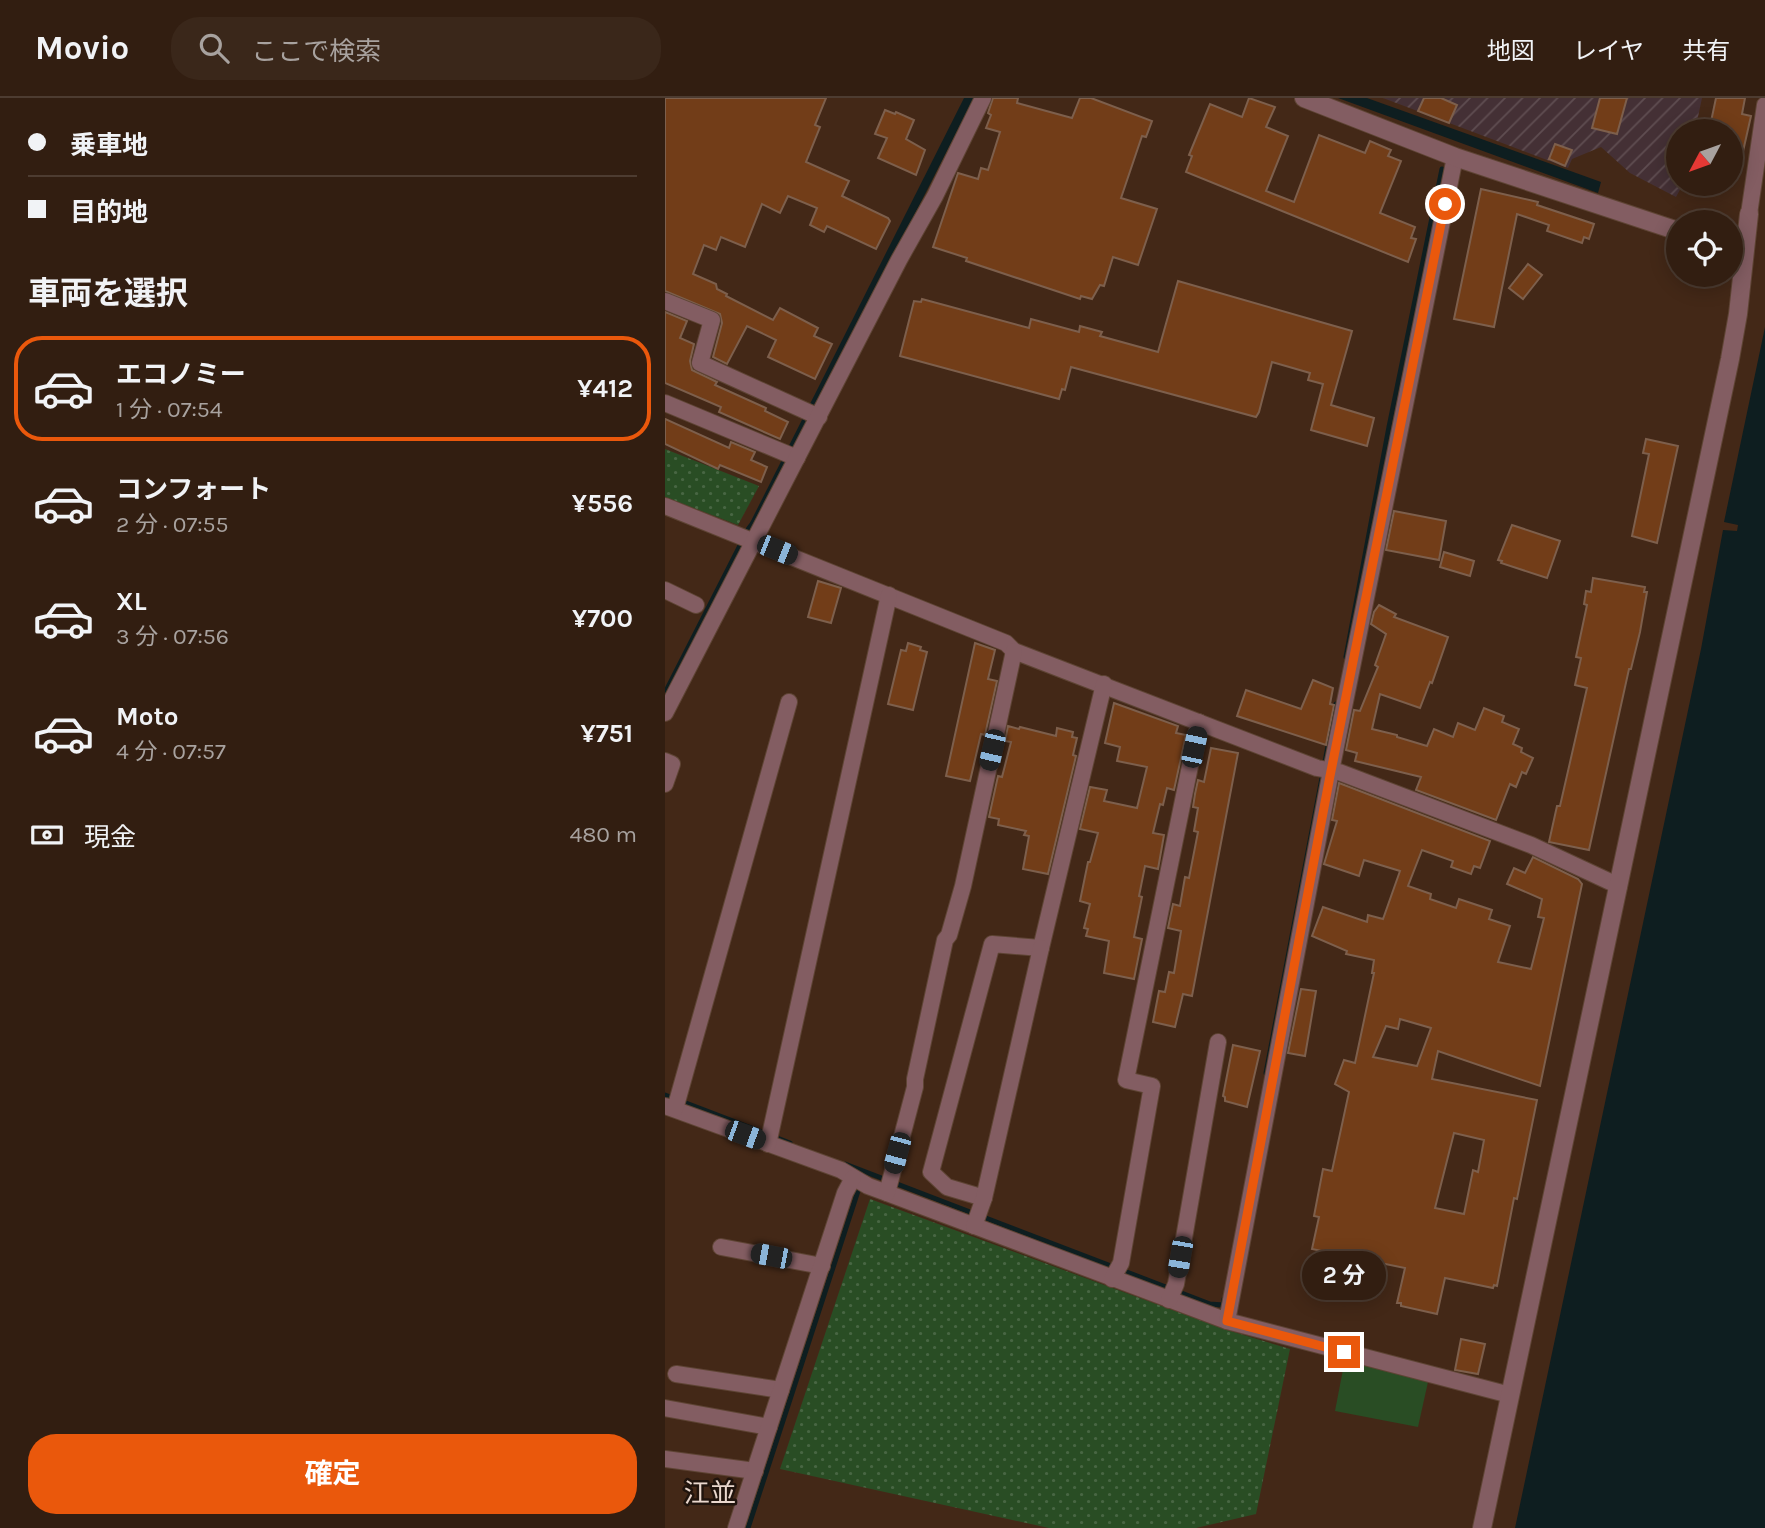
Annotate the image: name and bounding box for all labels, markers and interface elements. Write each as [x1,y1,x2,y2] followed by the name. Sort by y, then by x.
[171,17,661,80] search box
[35,29,129,67] text: Movio
[195,29,233,67] icon: search
[251,36,381,67] text: ここで検索
[1487,37,1535,65] text: 地図
[1573,37,1644,65] text: レイヤ
[1682,37,1730,65] text: 共有
[1666,119,1743,196] north arrow
[1666,119,1743,287] map controls
[70,130,148,161] text: 乗車地
[1429,188,1461,220] route start
[70,197,148,228] text: 目的地
[1666,210,1743,287] button: locate
[28,275,188,312] text: 車両を選択
[32,357,95,420] icon: car
[116,359,246,390] text: エコノミー
[577,373,633,404] text: ¥412
[116,396,223,423] text: 1 分 · 07:54
[32,472,95,535] icon: car
[116,474,271,505] text: コンフォート
[572,488,633,519] text: ¥556
[116,511,229,538] text: 2 分 · 07:55
[754,532,801,568] car
[116,586,147,617] text: XL
[32,587,95,650] icon: car
[572,603,633,634] text: ¥700
[116,623,229,650] text: 3 分 · 07:56
[116,701,178,732] text: Moto
[32,702,95,765] icon: car
[580,718,633,749] text: ¥751
[1180,724,1209,770] car
[978,727,1007,773] car
[116,738,226,765] text: 4 分 · 07:57
[28,816,66,854] icon: cash
[569,821,637,848] text: 480 m
[84,822,136,853] text: 現金
[722,1118,769,1152] car
[882,1130,913,1176] car
[1167,1234,1194,1280] car
[749,1242,794,1270] car
[1302,1250,1386,1300] callout: 2 分
[1323,1262,1365,1289] text: 2 分
[1328,1336,1360,1368] route end
[28,1434,637,1514] button: 確定
[684,1478,736,1509] district label: 江並

